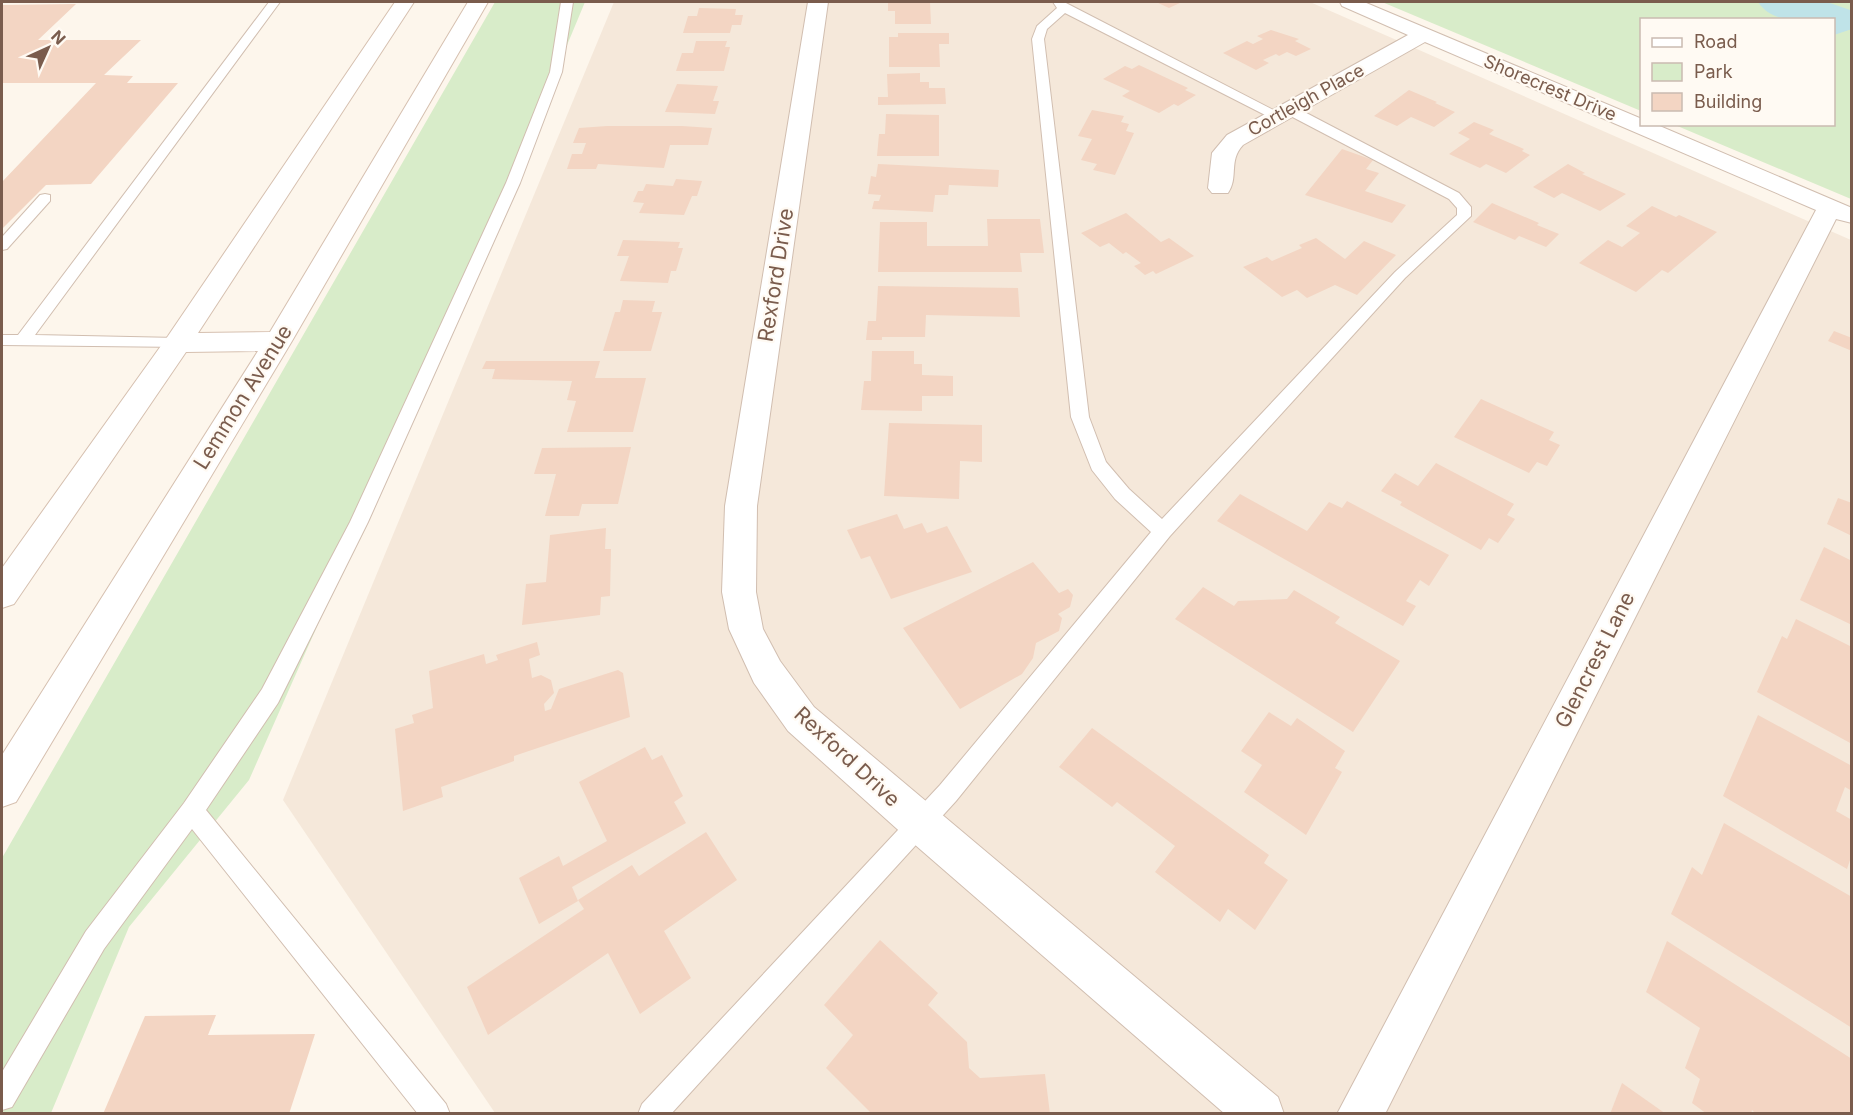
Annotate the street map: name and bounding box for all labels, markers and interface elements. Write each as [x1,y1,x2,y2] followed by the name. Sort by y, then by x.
[18,18,78,78] north arrow
[1640,18,1835,126] legend
[47,26,70,49] text: N
[1694,31,1737,52] text: Road
[1481,50,1620,125] street label: Shorecrest Drive
[1244,59,1368,140] street label: Cortleigh Place
[1694,61,1733,82] text: Park
[1694,91,1762,112] text: Building
[753,206,798,344] street label: Rexford Drive
[188,320,297,474] street label: Lemmon Avenue
[1550,588,1640,732] street label: Glencrest Lane
[789,701,905,812] street label: Rexford Drive

